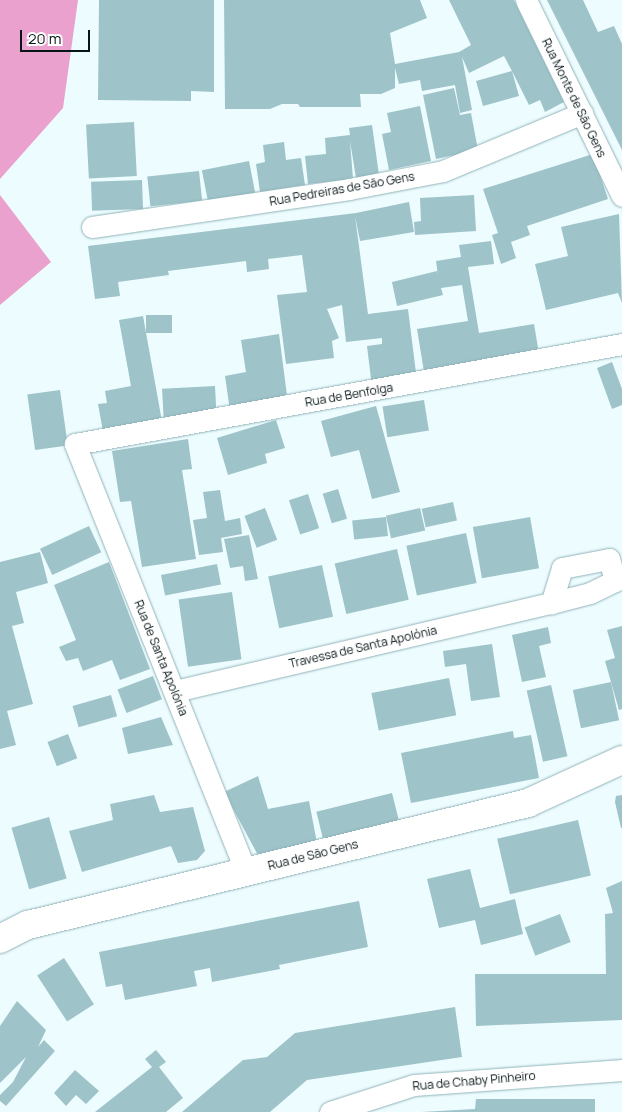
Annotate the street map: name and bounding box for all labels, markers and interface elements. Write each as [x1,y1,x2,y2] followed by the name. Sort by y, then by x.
[22,20,92,52] scale bar
[28,28,61,49] text: 20 m
[539,36,609,160] street label: Rua Monte de São Gens
[268,169,416,209] street label: Rua Pedreiras de São Gens
[304,380,394,410] street label: Rua de Benfolga
[131,598,191,718] street label: Rua de Santa Apolónia
[288,623,438,671] street label: Travessa de Santa Apolónia
[266,837,360,873] street label: Rua de São Gens
[412,1068,536,1094] street label: Rua de Chaby Pinheiro

